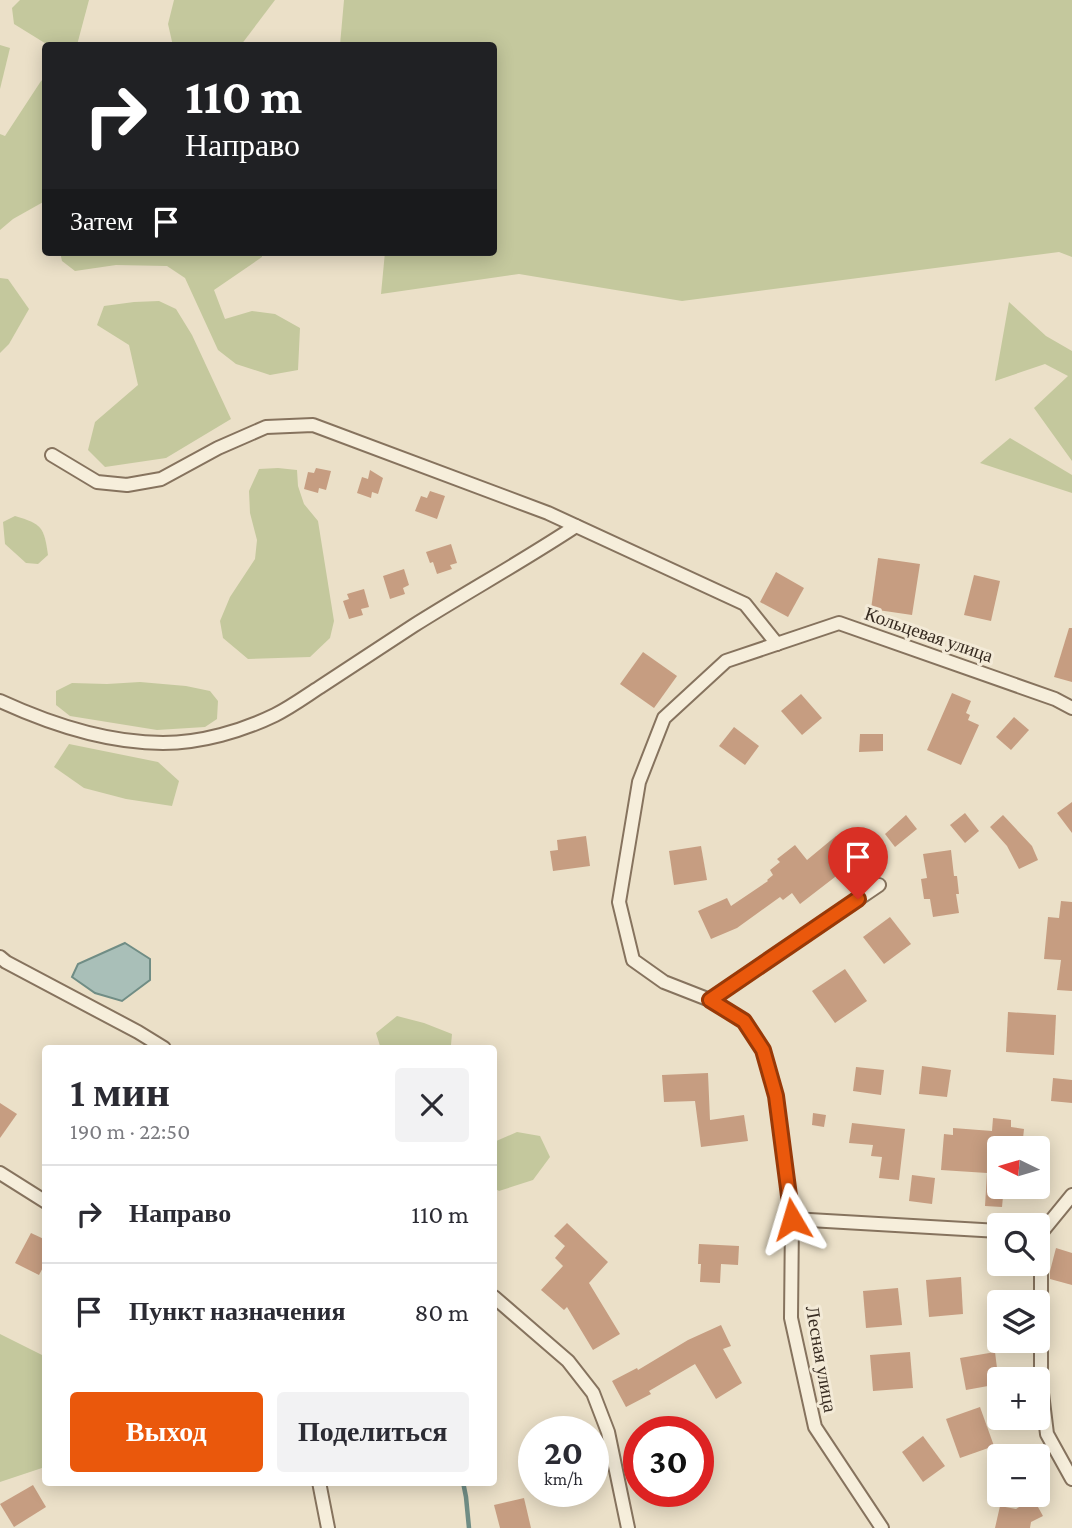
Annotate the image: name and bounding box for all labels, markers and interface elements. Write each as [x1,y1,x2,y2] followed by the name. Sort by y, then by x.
[185,69,302,124] text: 110 m
[70,70,161,161] icon: right
[185,127,300,163] text: Направо
[147,203,185,241] icon: arrive
[70,207,133,236] text: Затем
[862,603,996,666] street label: Кольцевая улица
[828,827,888,899] pin
[839,838,877,876] icon: arrive
[70,1068,170,1115] text: 1 мин
[395,1068,469,1142] button: close
[70,1118,190,1144] text: 190 m · 22:50
[987,1136,1050,1199] north arrow
[987,1136,1050,1507] map controls
[755,1182,829,1256] position arrow
[70,1195,108,1233] icon: right
[129,1199,231,1228] text: Направо
[411,1200,469,1229] text: 110 m
[987,1213,1050,1276] button: search
[987,1290,1050,1353] button: layers
[70,1293,108,1331] icon: arrive
[129,1297,346,1326] text: Пункт назначения
[415,1298,469,1327] text: 80 m
[802,1304,841,1415] street label: Лесная улица
[987,1367,1050,1430] button: +
[70,1392,263,1472] button: Выход
[277,1392,469,1472] button: Поделиться
[623,1416,714,1507] speed limit sign: 30
[544,1433,583,1472] text: 20
[987,1444,1050,1507] button: −
[544,1469,583,1489] text: km/h

